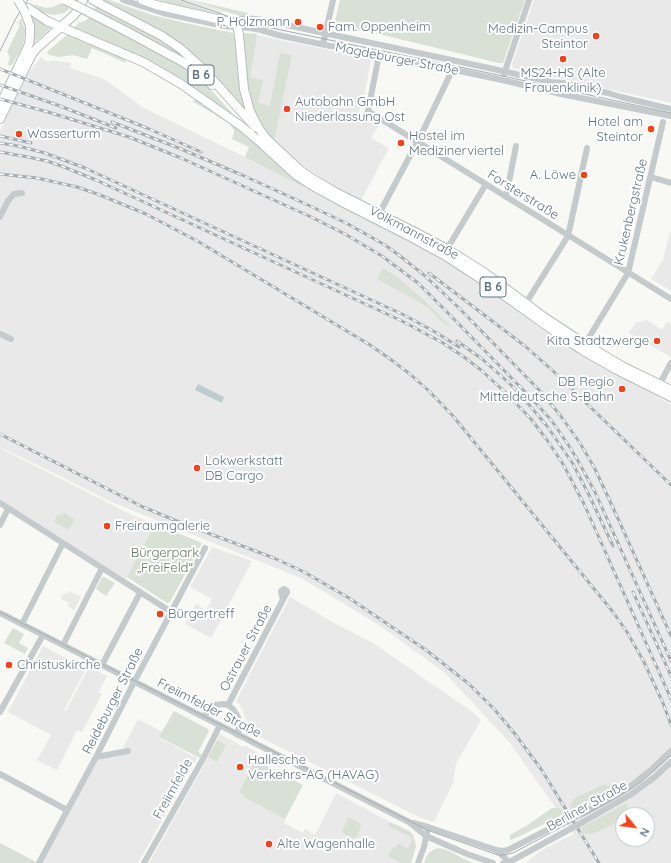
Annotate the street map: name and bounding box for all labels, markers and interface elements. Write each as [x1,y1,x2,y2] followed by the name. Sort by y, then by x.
[216,14,290,30] place label: P. Holzmann
[293,17,303,27] marker: P. Holzmann
[328,19,431,35] place label: Fam. Oppenheim
[488,21,588,52] place label: Medizin-Campus Steintor
[315,22,325,32] marker: Fam. Oppenheim
[591,31,601,41] marker: Medizin-Campus Steintor
[334,39,460,79] street label: Magdeburger Straße
[558,54,568,64] marker: MS24-HS (Alte Frauenklinik)
[188,65,214,85] road number: B 6
[520,65,606,96] place label: MS24-HS (Alte Frauenklinik)
[295,94,405,125] place label: Autobahn GmbH Niederlassung Ost
[282,104,292,114] marker: Autobahn GmbH Niederlassung Ost
[588,114,643,145] place label: Hotel am Steintor
[646,124,656,134] marker: Hotel am Steintor
[27,126,101,142] place label: Wasserturm
[409,128,504,159] place label: Hostel im Medizinerviertel
[14,129,24,139] marker: Wasserturm
[396,138,406,148] marker: Hostel im Medizinerviertel
[611,157,651,267] street label: Krukenbergstraße
[484,167,562,223] street label: Forsterstraße
[530,167,576,183] place label: A. Löwe
[579,170,589,180] marker: A. Löwe
[366,203,462,263] street label: Volkmannstraße
[480,277,506,297] road number: B 6
[546,333,649,349] place label: Kita Stadtzwerge
[652,336,662,346] marker: Kita Stadtzwerge
[480,374,614,405] place label: DB Regio Mitteldeutsche S-Bahn
[617,384,627,394] marker: DB Regio Mitteldeutsche S-Bahn
[205,453,283,484] place label: Lokwerkstatt DB Cargo
[192,463,202,473] marker: Lokwerkstatt DB Cargo
[115,518,210,534] place label: Freiraumgalerie
[102,521,112,531] marker: Freiraumgalerie
[131,545,199,576] park label: Bürgerpark „FreiFeld“
[217,602,275,694] street label: Ostrauer Straße
[168,606,235,622] place label: Bürgertreff
[155,609,165,619] marker: Bürgertreff
[79,645,147,757] street label: Reideburger Straße
[17,657,101,673] place label: Christuskirche
[4,660,14,670] marker: Christuskirche
[154,675,264,741] street label: Freiimfelder Straße
[248,752,379,783] place label: Hallesche Verkehrs-AG (HAVAG)
[150,756,196,822] street label: Freiimfelde
[235,762,245,772] marker: Hallesche Verkehrs-AG (HAVAG)
[544,777,630,835] street label: Berliner Straße
[615,807,655,847] north arrow
[637,825,653,839] text: N
[277,836,375,852] place label: Alte Wagenhalle
[264,839,274,849] marker: Alte Wagenhalle

